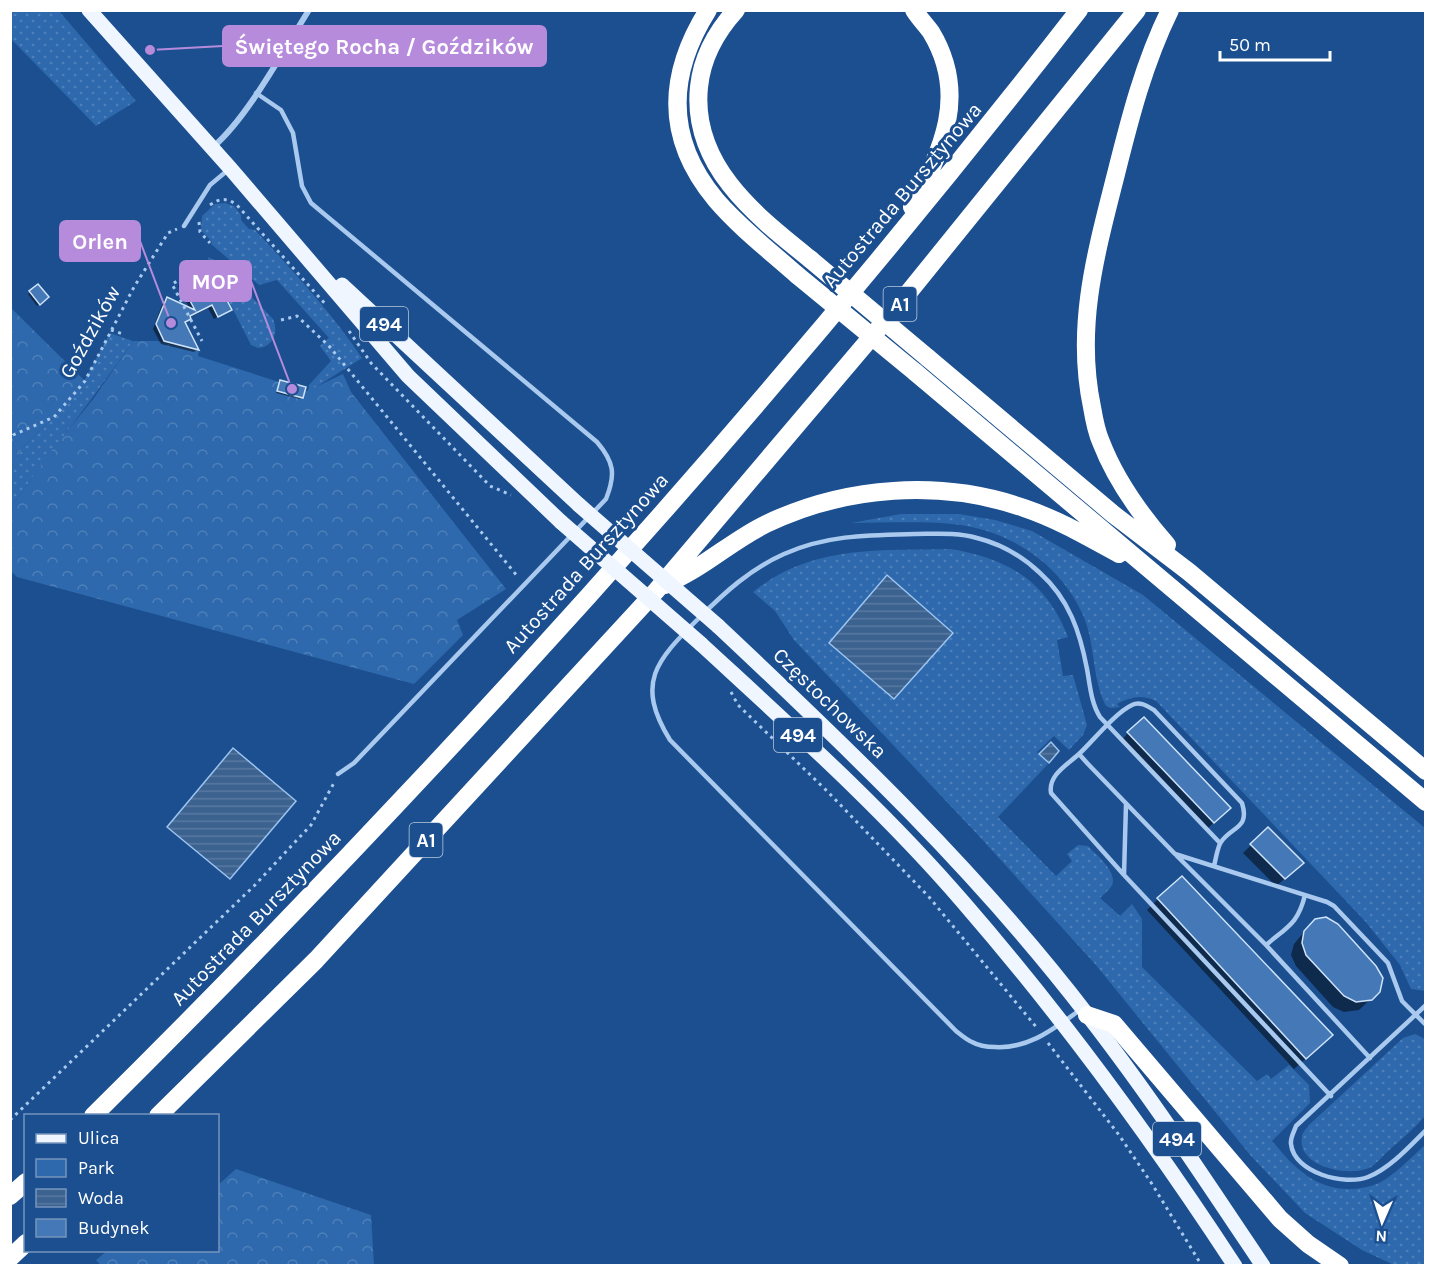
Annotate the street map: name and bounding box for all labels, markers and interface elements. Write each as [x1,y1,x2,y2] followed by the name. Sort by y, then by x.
[1220,24,1330,62] scale bar
[223,26,546,66] callout: Świętego Rocha / Goździków
[234,33,534,60] text: Świętego Rocha / Goździków
[1229,34,1271,56] text: 50 m
[818,98,986,292] street label: Autostrada Bursztynowa
[60,221,140,261] callout: Orlen
[72,229,128,255] text: Orlen
[180,261,251,301] callout: MOP
[191,269,239,295] text: MOP
[55,282,125,382] street label: Goździków
[884,287,916,321] road number: A1
[360,307,408,341] road number: 494
[499,468,673,658] street label: Autostrada Bursztynowa
[768,643,892,763] street label: Częstochowska
[774,718,822,752] road number: 494
[410,823,442,857] road number: A1
[166,825,346,1011] street label: Autostrada Bursztynowa
[24,1114,219,1252] legend
[1153,1122,1201,1156] road number: 494
[78,1127,119,1149] text: Ulica
[78,1157,115,1179] text: Park
[78,1187,124,1209] text: Woda
[1352,1192,1412,1252] north arrow
[78,1217,149,1239] text: Budynek
[1375,1227,1387,1246] text: N

